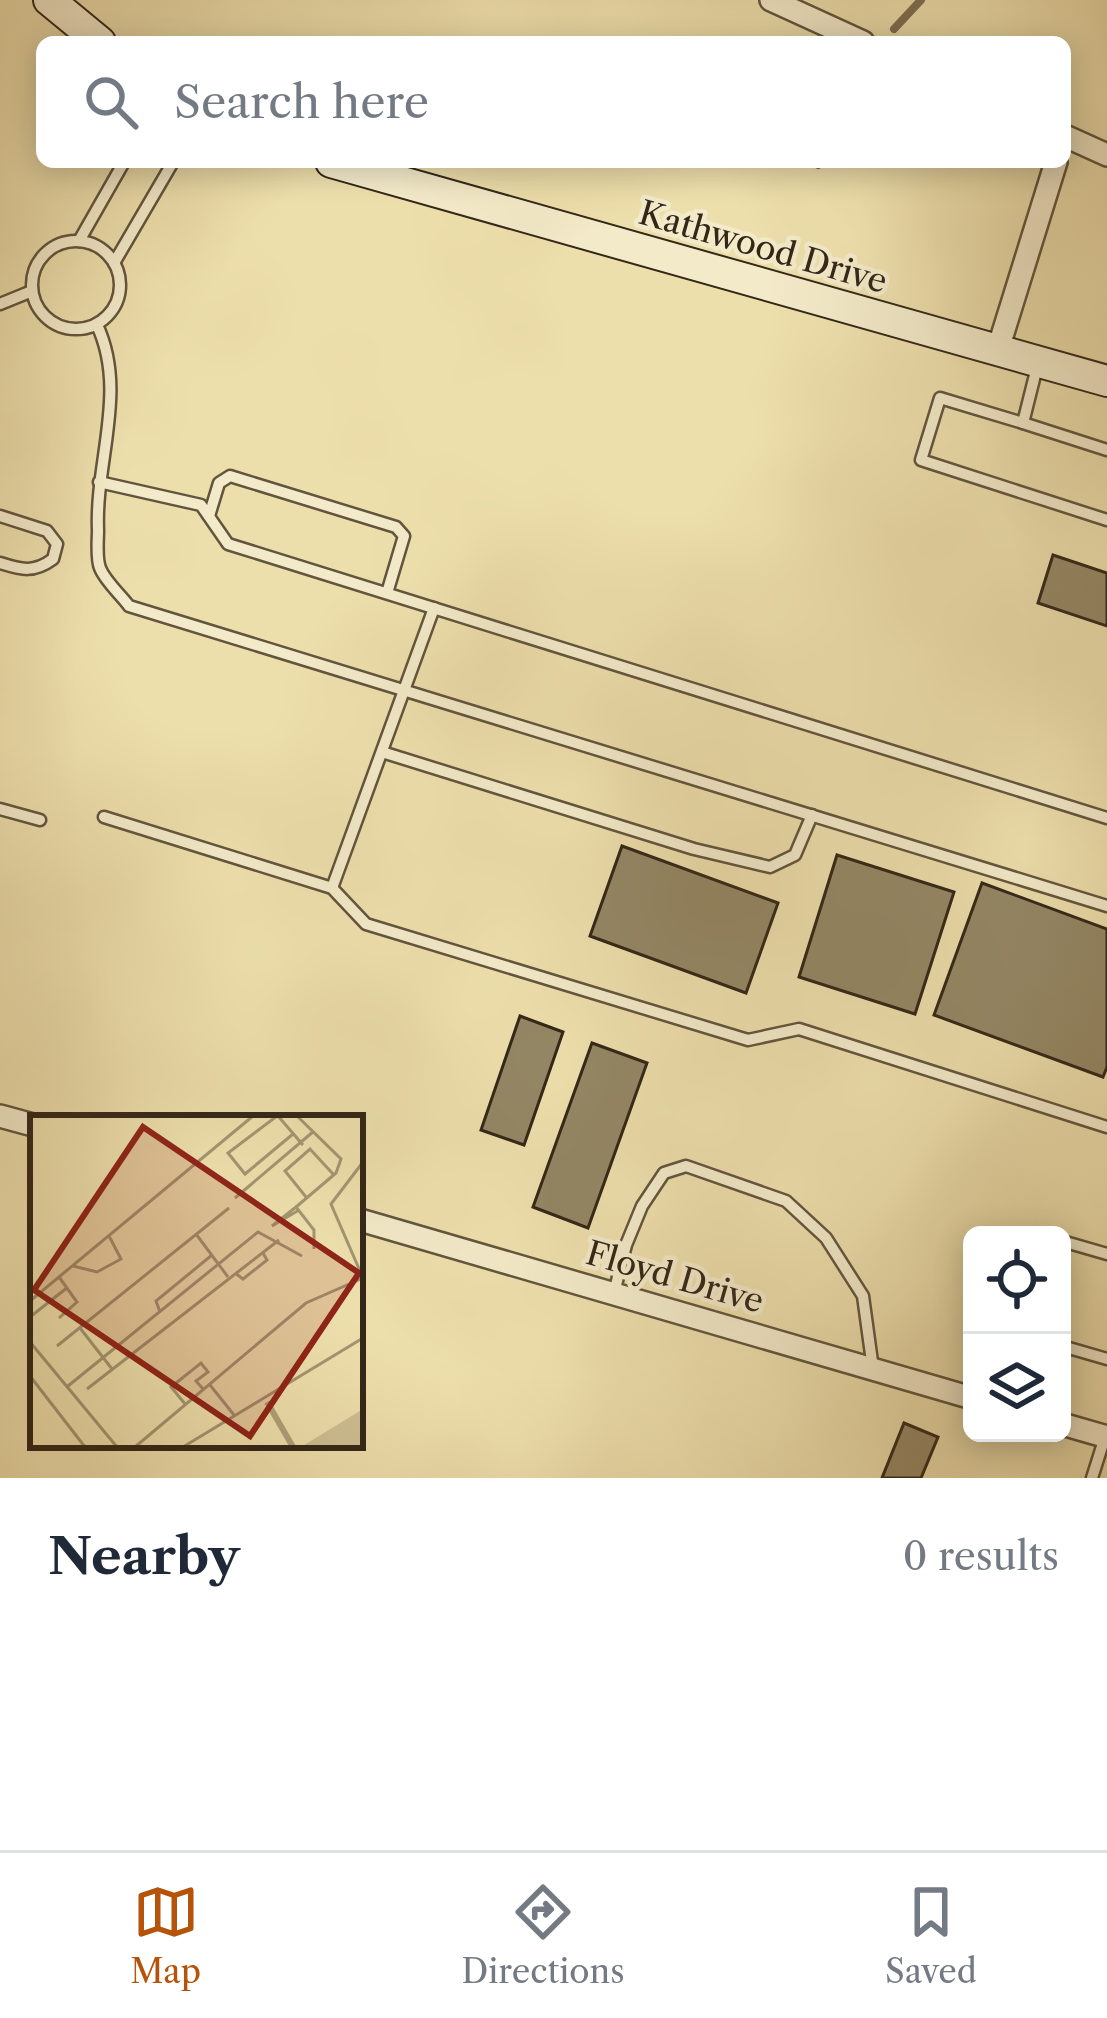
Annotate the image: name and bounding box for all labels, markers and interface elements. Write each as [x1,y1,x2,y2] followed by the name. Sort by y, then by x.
[36,36,1071,168] search box
[78,69,144,135] icon: search
[174,74,429,130] text: Search here
[634,192,892,302] street label: Kathwood Drive
[30,1115,363,1448] inset map
[963,1226,1071,1442] map controls
[963,1226,1071,1334] button: locate
[582,1232,768,1322] street label: Floyd Drive
[963,1334,1071,1442] button: layers
[48,1525,240,1587] text: Nearby
[903,1532,1059,1580] text: 0 results
[130,1879,201,1992] tab: Map
[462,1879,625,1992] tab: Directions
[885,1879,977,1992] tab: Saved

